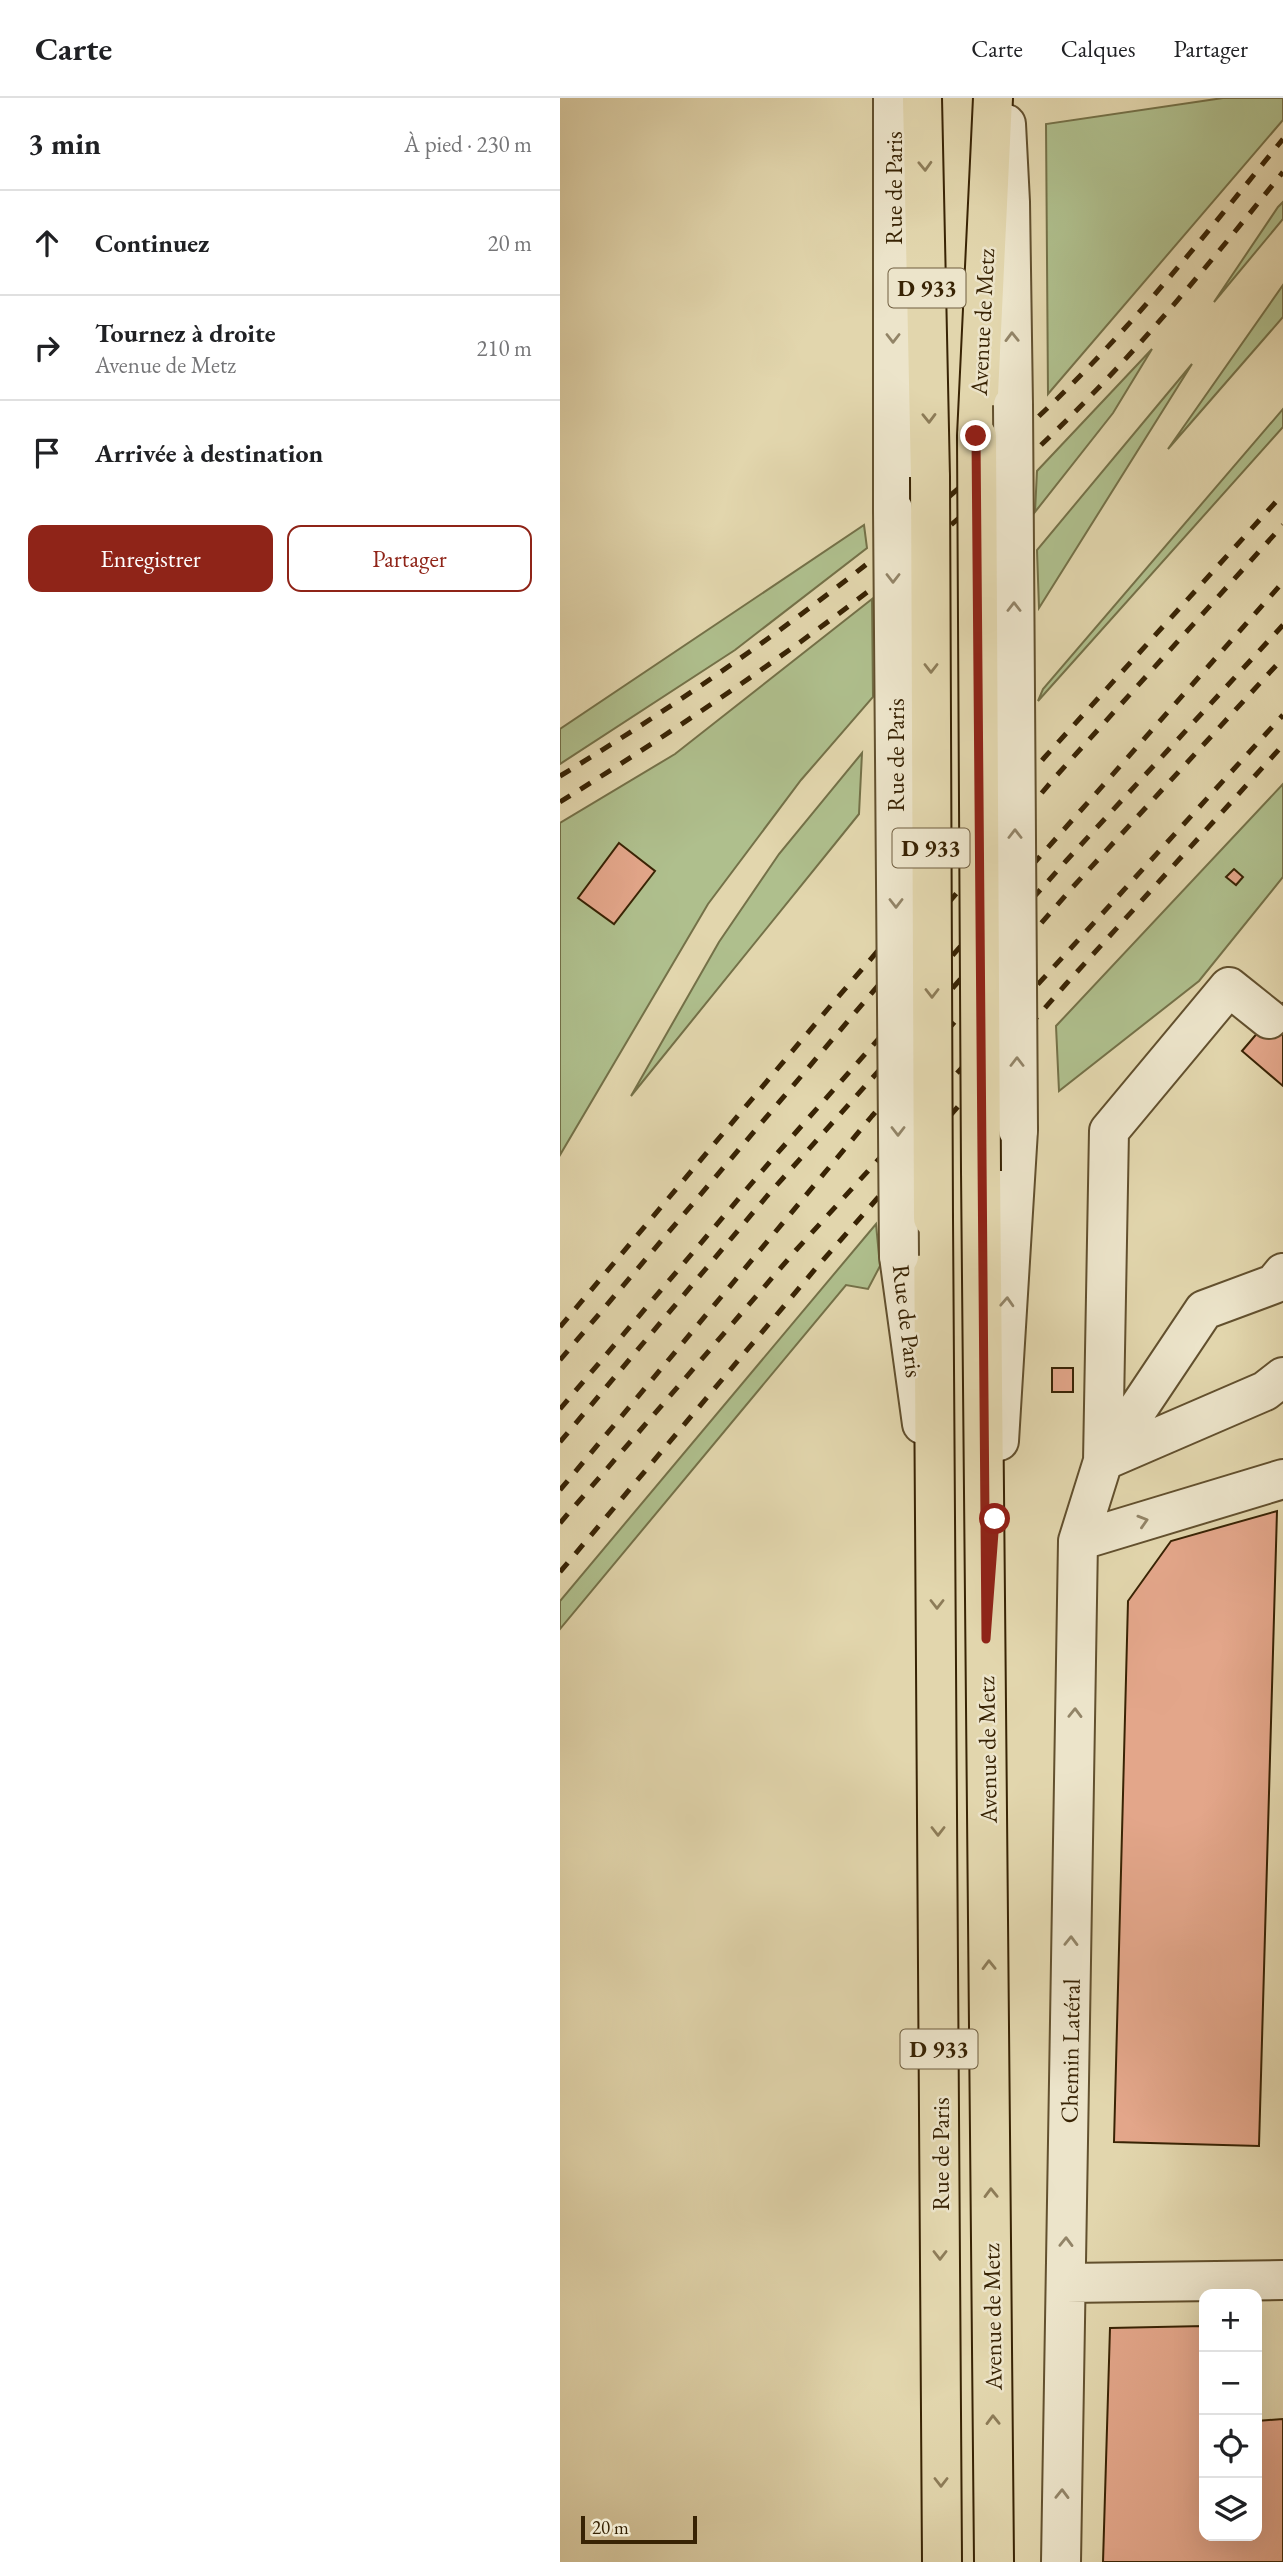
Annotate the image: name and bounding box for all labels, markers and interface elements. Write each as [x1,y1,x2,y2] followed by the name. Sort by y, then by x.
[35,27,112,70] text: Carte
[971,33,1023,64] text: Carte
[1061,33,1135,64] text: Calques
[1173,33,1248,64] text: Partager
[28,124,101,163] text: 3 min
[404,129,532,159] text: À pied · 230 m
[878,131,909,245] street label: Rue de Paris
[917,161,932,172] one-way arrow
[28,224,66,262] icon: ahead
[95,226,209,260] text: Continuez
[487,228,532,258] text: 20 m
[963,248,1001,397] street label: Avenue de Metz
[888,268,966,308] road number: D 933
[95,316,276,350] text: Tournez à droite
[28,329,66,367] icon: right
[1004,331,1020,342] one-way arrow
[476,333,532,363] text: 210 m
[885,333,901,343] one-way arrow
[95,350,236,380] text: Avenue de Metz
[921,413,937,424] one-way arrow
[960,420,991,451] route end
[28,434,66,472] icon: arrive
[95,436,323,470] text: Arrivée à destination
[28,525,273,592] button: Enregistrer
[287,525,532,592] button: Partager
[885,573,901,583] one-way arrow
[1006,601,1022,612] one-way arrow
[923,663,939,674] one-way arrow
[880,698,911,812] street label: Rue de Paris
[892,828,970,868] road number: D 933
[1008,829,1023,840] one-way arrow
[888,898,904,909] one-way arrow
[924,989,940,999] one-way arrow
[1009,1056,1025,1067] one-way arrow
[890,1126,906,1136] one-way arrow
[886,1263,930,1379] street label: Rue de Paris
[1000,1296,1015,1307] one-way arrow
[979,1503,1010,1534] route start
[1137,1515,1149,1530] one-way arrow
[929,1599,945,1610] one-way arrow
[970,1676,1004,1825] street label: Avenue de Metz
[1067,1708,1083,1718] one-way arrow
[930,1827,946,1837] one-way arrow
[1064,1935,1079,1946] one-way arrow
[981,1960,996,1971] one-way arrow
[1053,1978,1087,2124] street label: Chemin Latéral
[900,2030,978,2068] road number: D 933
[925,2097,956,2211] street label: Rue de Paris
[983,2187,998,2198] one-way arrow
[1059,2236,1074,2247] one-way arrow
[975,2243,1009,2392] street label: Avenue de Metz
[932,2250,948,2261] one-way arrow
[1199,2289,1262,2541] map controls
[1199,2289,1262,2352] button: +
[1199,2352,1262,2415] button: −
[985,2415,1001,2425] one-way arrow
[1199,2415,1262,2478] button: locate
[933,2478,949,2488] one-way arrow
[1199,2478,1262,2541] button: layers
[1054,2488,1070,2499] one-way arrow
[581,2513,696,2545] scale bar
[592,2515,629,2540] text: 20 m

